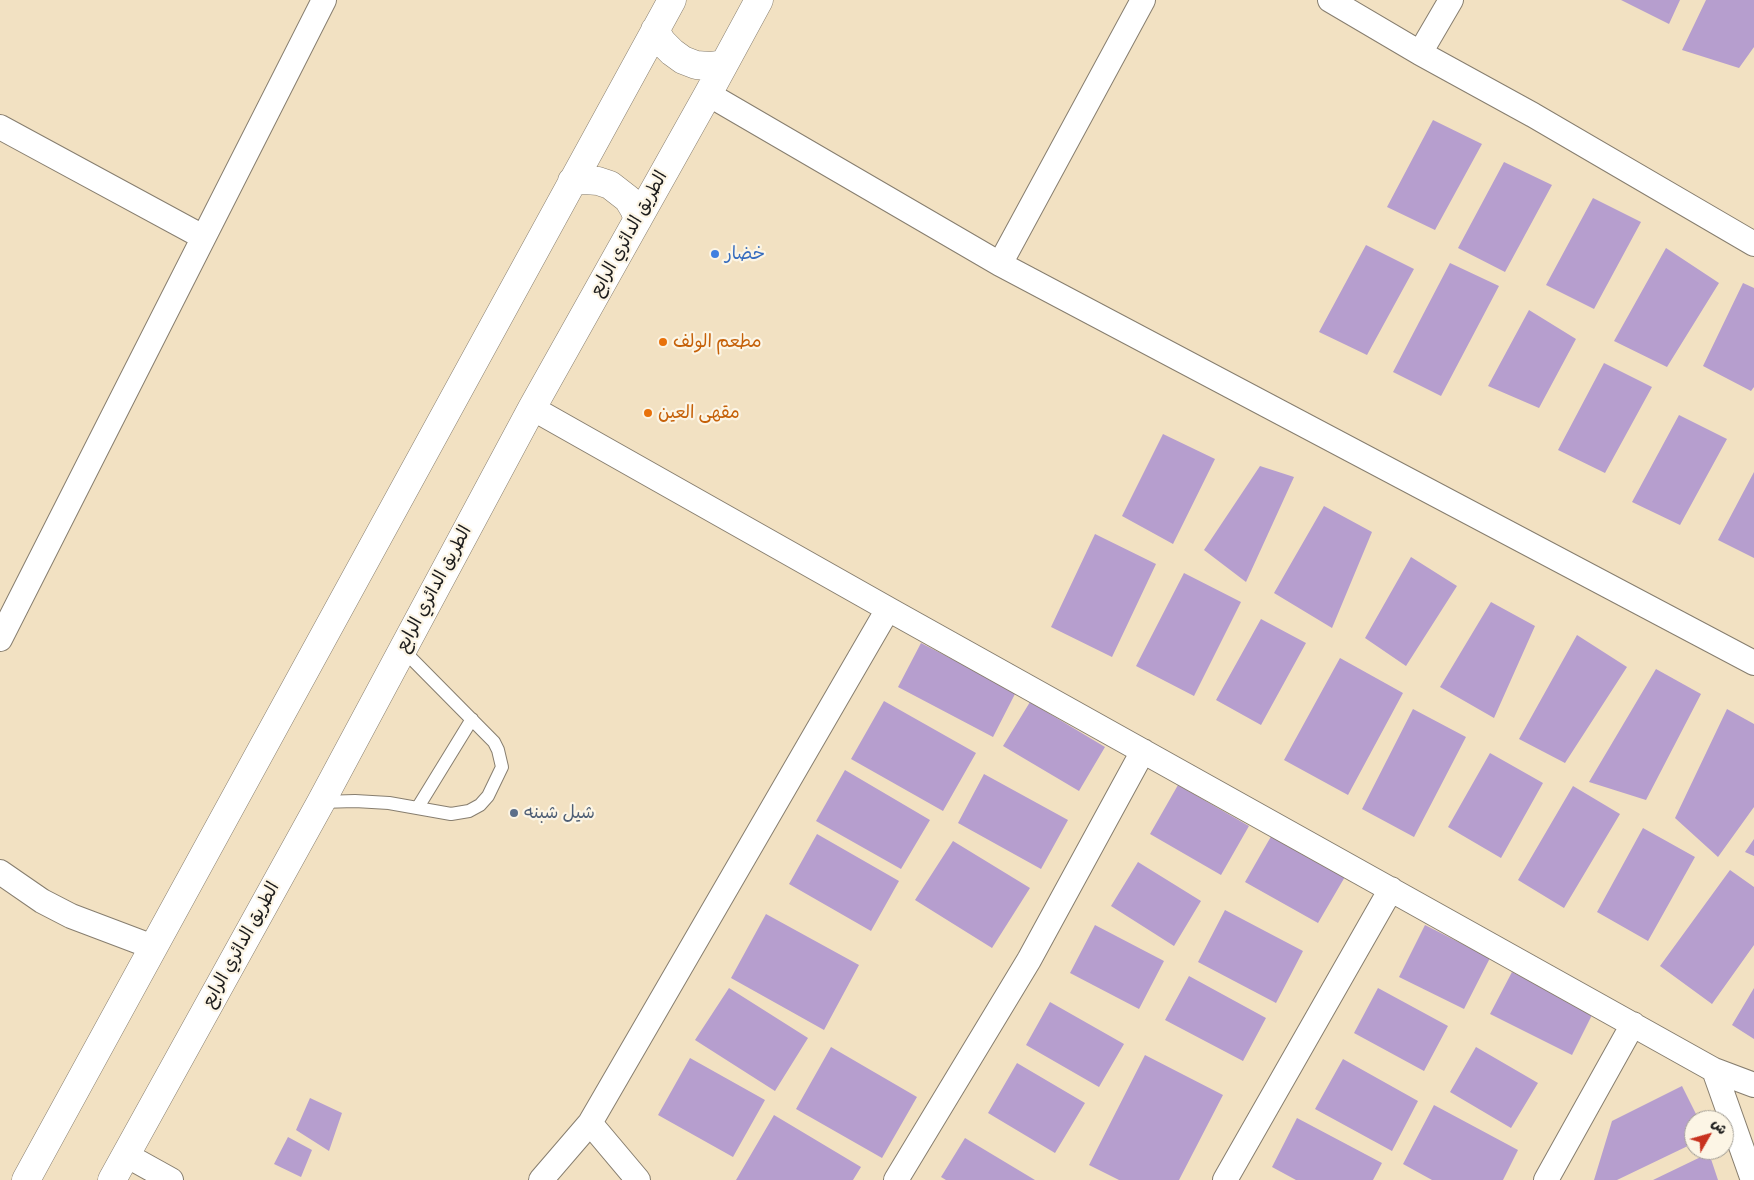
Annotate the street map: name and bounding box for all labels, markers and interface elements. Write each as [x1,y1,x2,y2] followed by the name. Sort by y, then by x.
[586,167,672,301] street label: الطريق الدائري الرابع
[725,243,765,265] place label: خضار
[709,248,721,260] marker: خضار
[673,331,762,353] place label: مطعم الولف
[657,336,669,348] marker: مطعم الولف
[658,402,740,424] place label: مقهى العين
[642,407,654,419] marker: مقهى العين
[391,522,477,656] street label: الطريق الدائري الرابع
[524,802,595,824] place label: شيل شبنه
[508,807,520,819] marker: شيل شبنه
[198,878,284,1012] street label: الطريق الدائري الرابع
[1684,1110,1734,1160] north arrow
[1708,1114,1733,1138] text: ش

